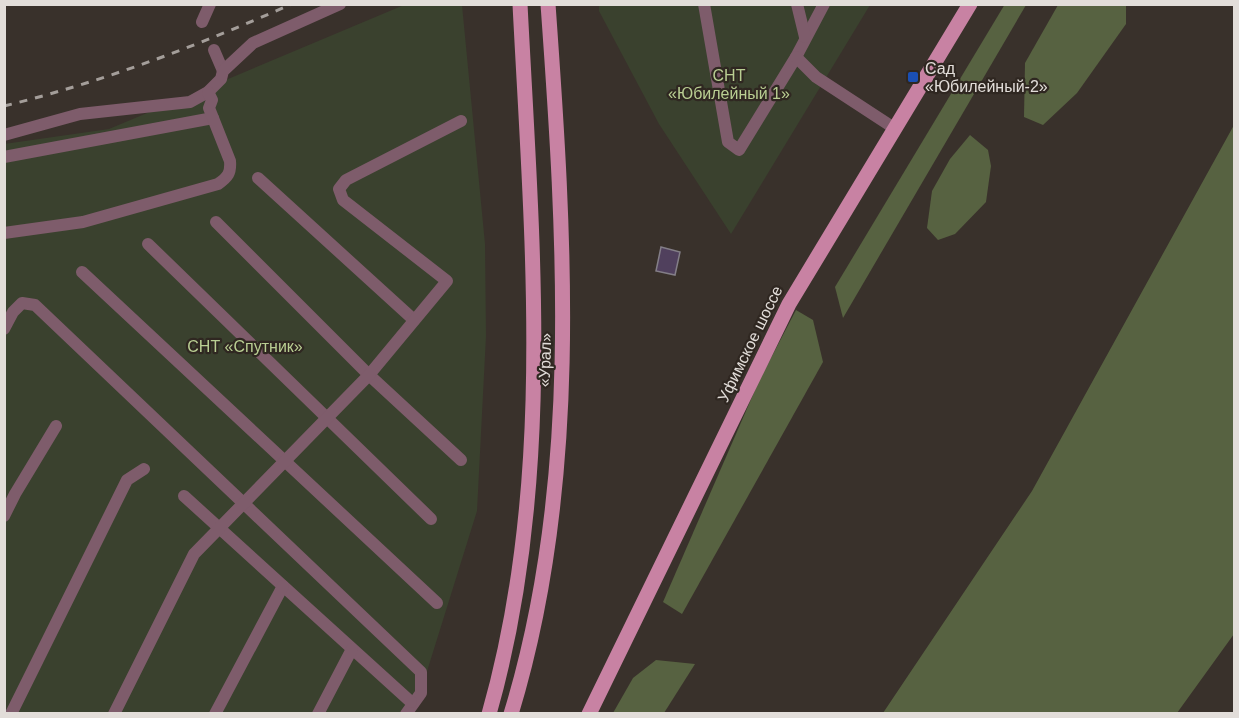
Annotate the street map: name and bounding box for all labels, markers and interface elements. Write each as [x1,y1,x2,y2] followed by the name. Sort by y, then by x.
[925,60,1048,95] place label: Сад «Юбилейный-2»
[668,67,790,102] park label: СНТ «Юбилейный 1»
[906,70,920,84] marker: Сад «Юбилейный-2»
[714,283,786,405] street label: Уфимское шоссе
[536,332,554,387] street label: «Урал»
[187,338,303,355] park label: СНТ «Спутник»

